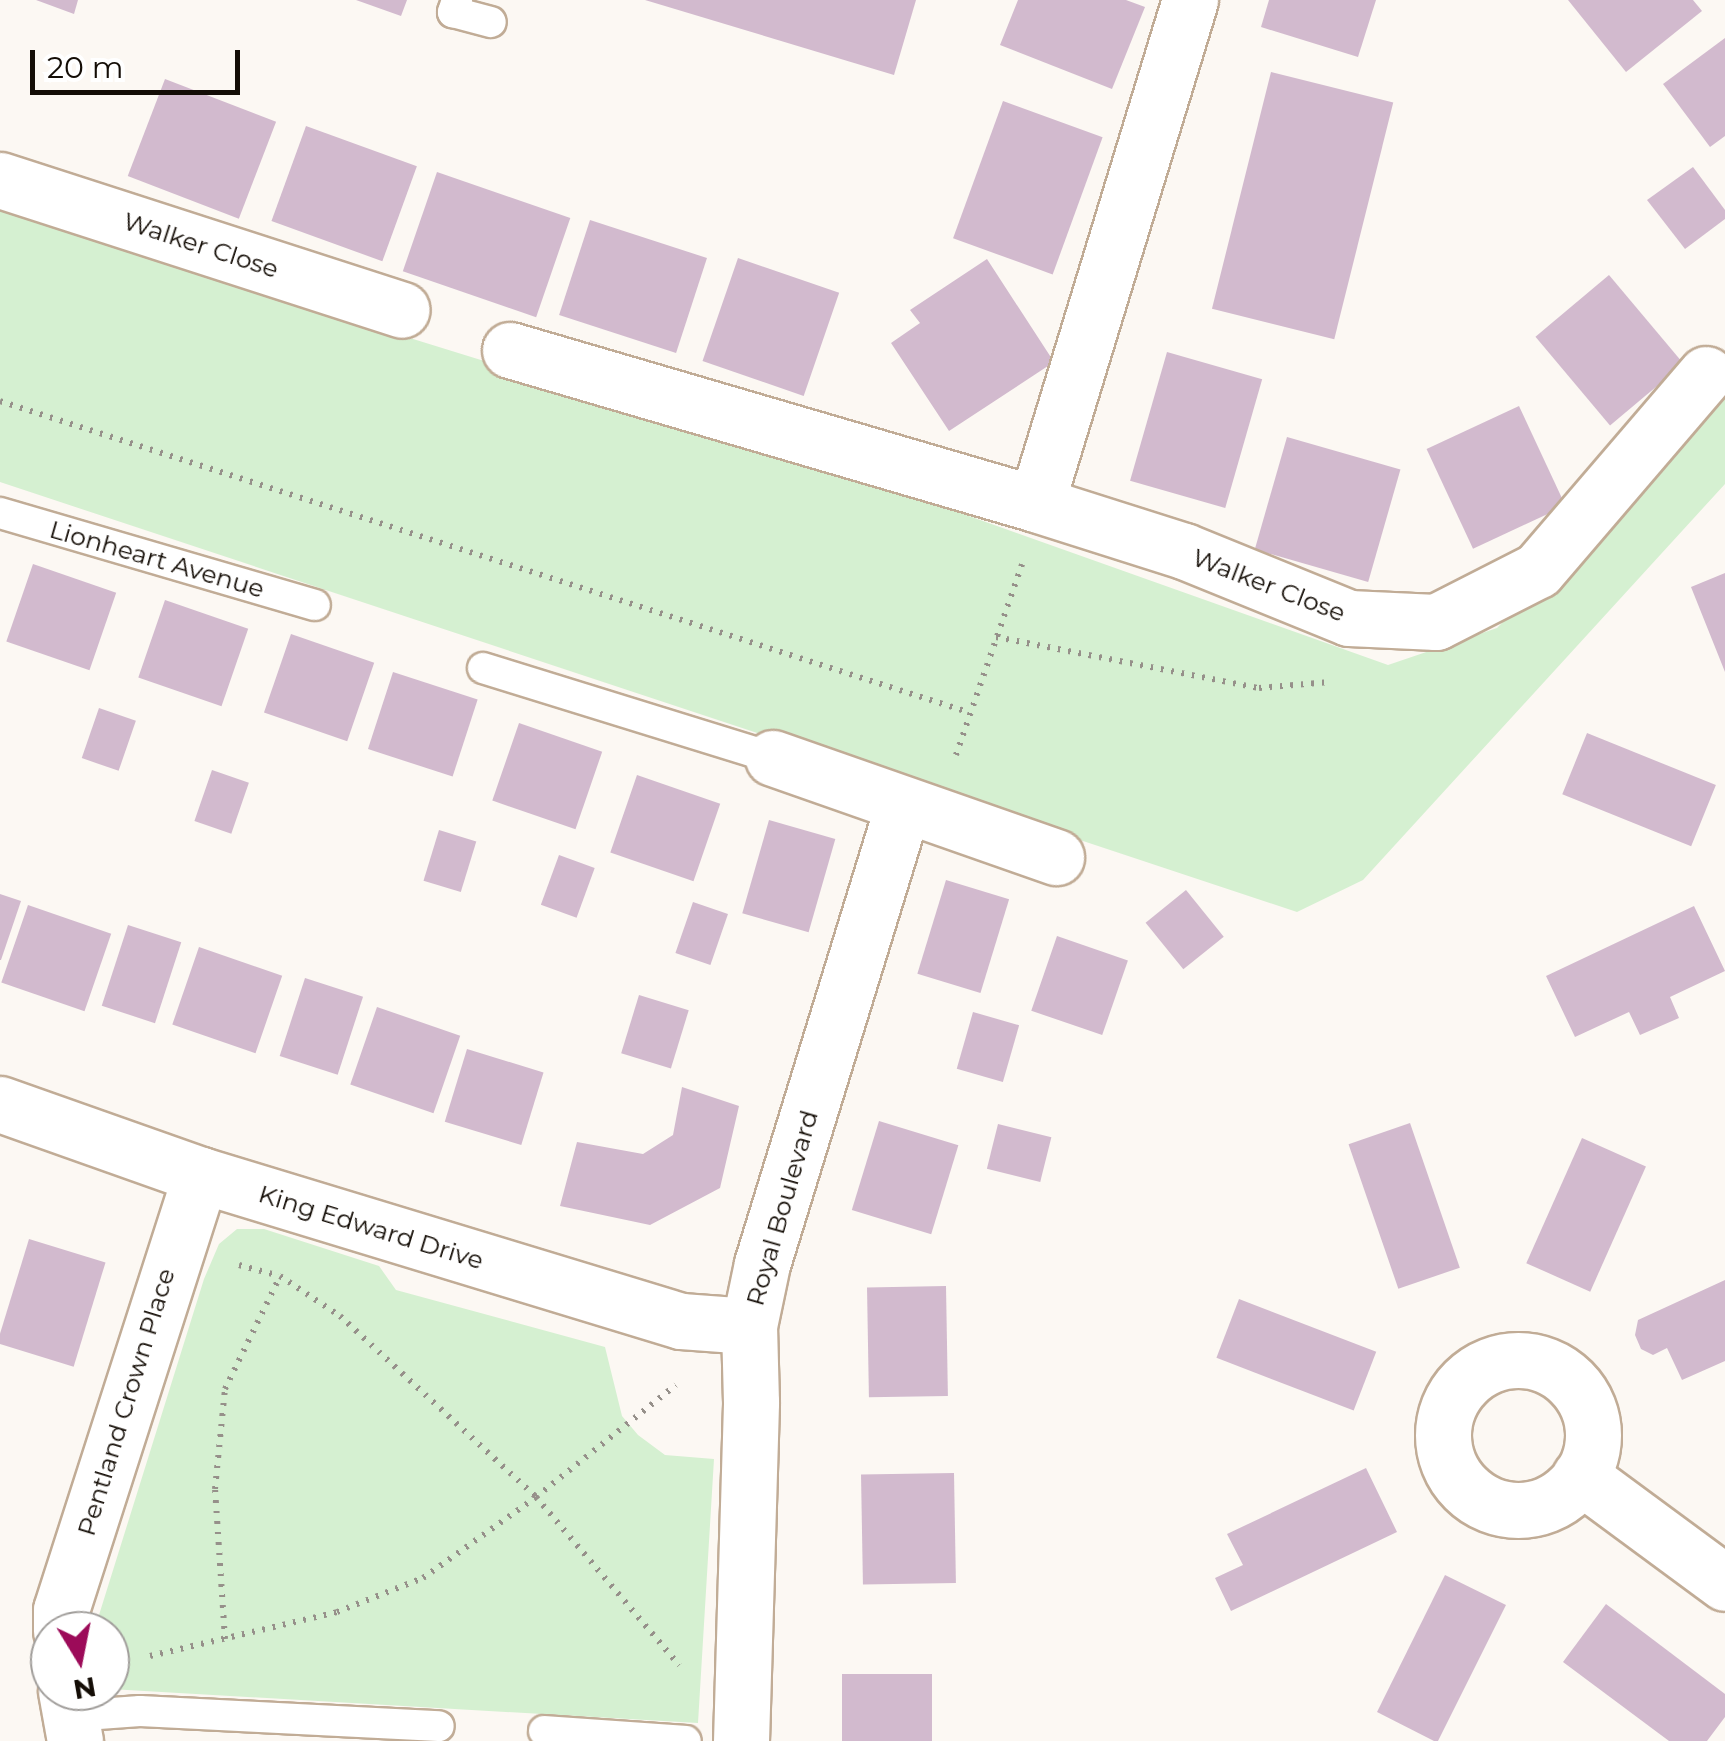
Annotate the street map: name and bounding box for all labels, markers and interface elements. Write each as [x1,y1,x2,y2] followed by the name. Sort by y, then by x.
[35,30,245,92] scale bar
[47,49,124,86] text: 20 m
[120,206,282,284] street label: Walker Close
[46,514,268,604] street label: Lionheart Avenue
[1188,542,1350,628] street label: Walker Close
[740,1107,824,1309] street label: Royal Boulevard
[255,1179,487,1275] street label: King Edward Drive
[71,1265,181,1539] street label: Pentland Crown Place
[30,1611,130,1711] north arrow
[71,1670,99,1707] text: N

